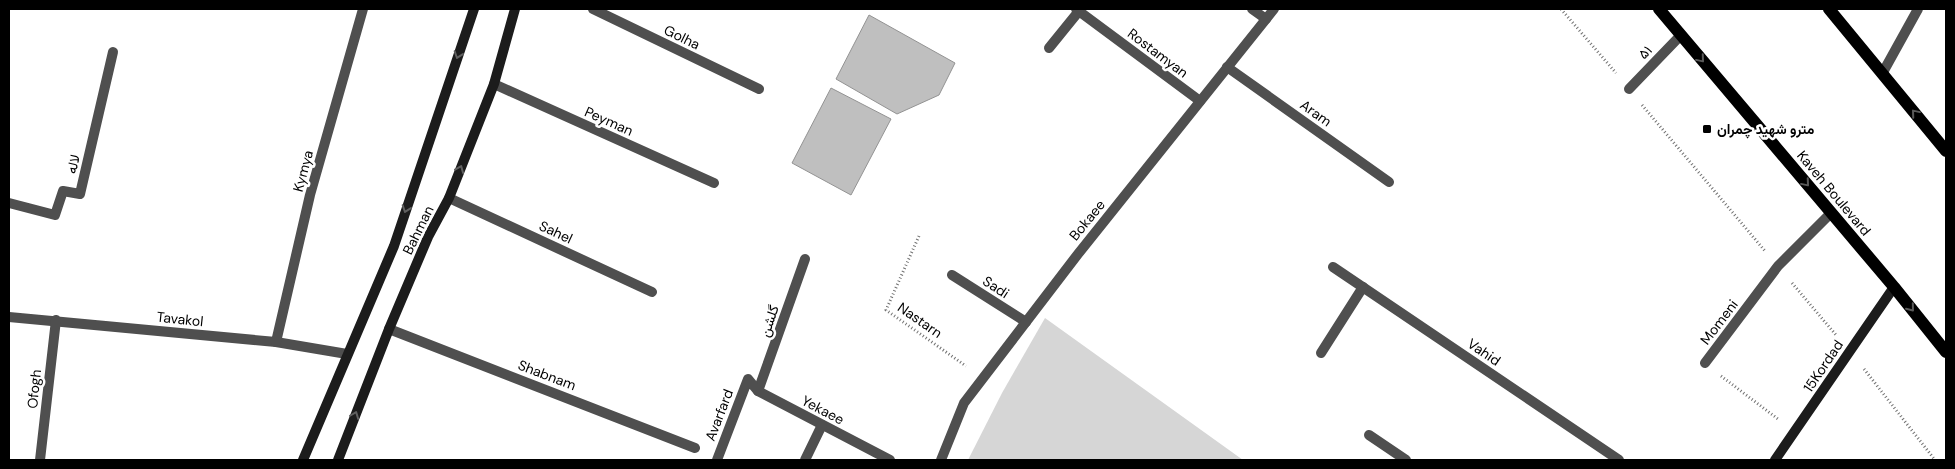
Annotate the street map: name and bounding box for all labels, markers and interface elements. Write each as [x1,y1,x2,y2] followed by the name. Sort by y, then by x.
[661,21,703,53] street label: Golha
[1124,24,1192,82] street label: Rostamyan
[1634,41,1656,63] street label: ۵۱
[454,50,464,59] one-way arrow
[1696,54,1705,63] one-way arrow
[1297,96,1335,130] street label: Aram
[582,102,636,140] street label: Peyman
[1912,110,1921,119] one-way arrow
[1717,120,1815,139] place label: مترو شهید چمران
[1701,123,1713,135] marker: مترو شهید چمران
[1793,147,1875,239] street label: Kaveh Boulevard
[289,148,317,194] street label: Kymya
[62,153,84,175] street label: لاله
[454,165,464,174] one-way arrow
[1801,178,1810,187] one-way arrow
[1065,196,1109,244] street label: Bokaee
[398,203,438,257] street label: Bahman
[402,204,412,212] one-way arrow
[536,216,576,248] street label: Sahel
[979,272,1013,302] street label: Sadi
[1696,296,1742,348] street label: Momeni
[894,298,946,342] street label: Nastarn
[1905,302,1913,311] one-way arrow
[755,303,783,339] street label: گلشن
[156,308,204,330] street label: Tavakol
[1464,334,1504,370] street label: Vahid
[1799,337,1847,395] street label: 15Kordad
[515,356,579,394] street label: Shabnam
[23,369,45,409] street label: Ofogh
[701,386,737,444] street label: Avarfard
[799,391,847,429] street label: Yekaee
[349,411,360,420] one-way arrow

